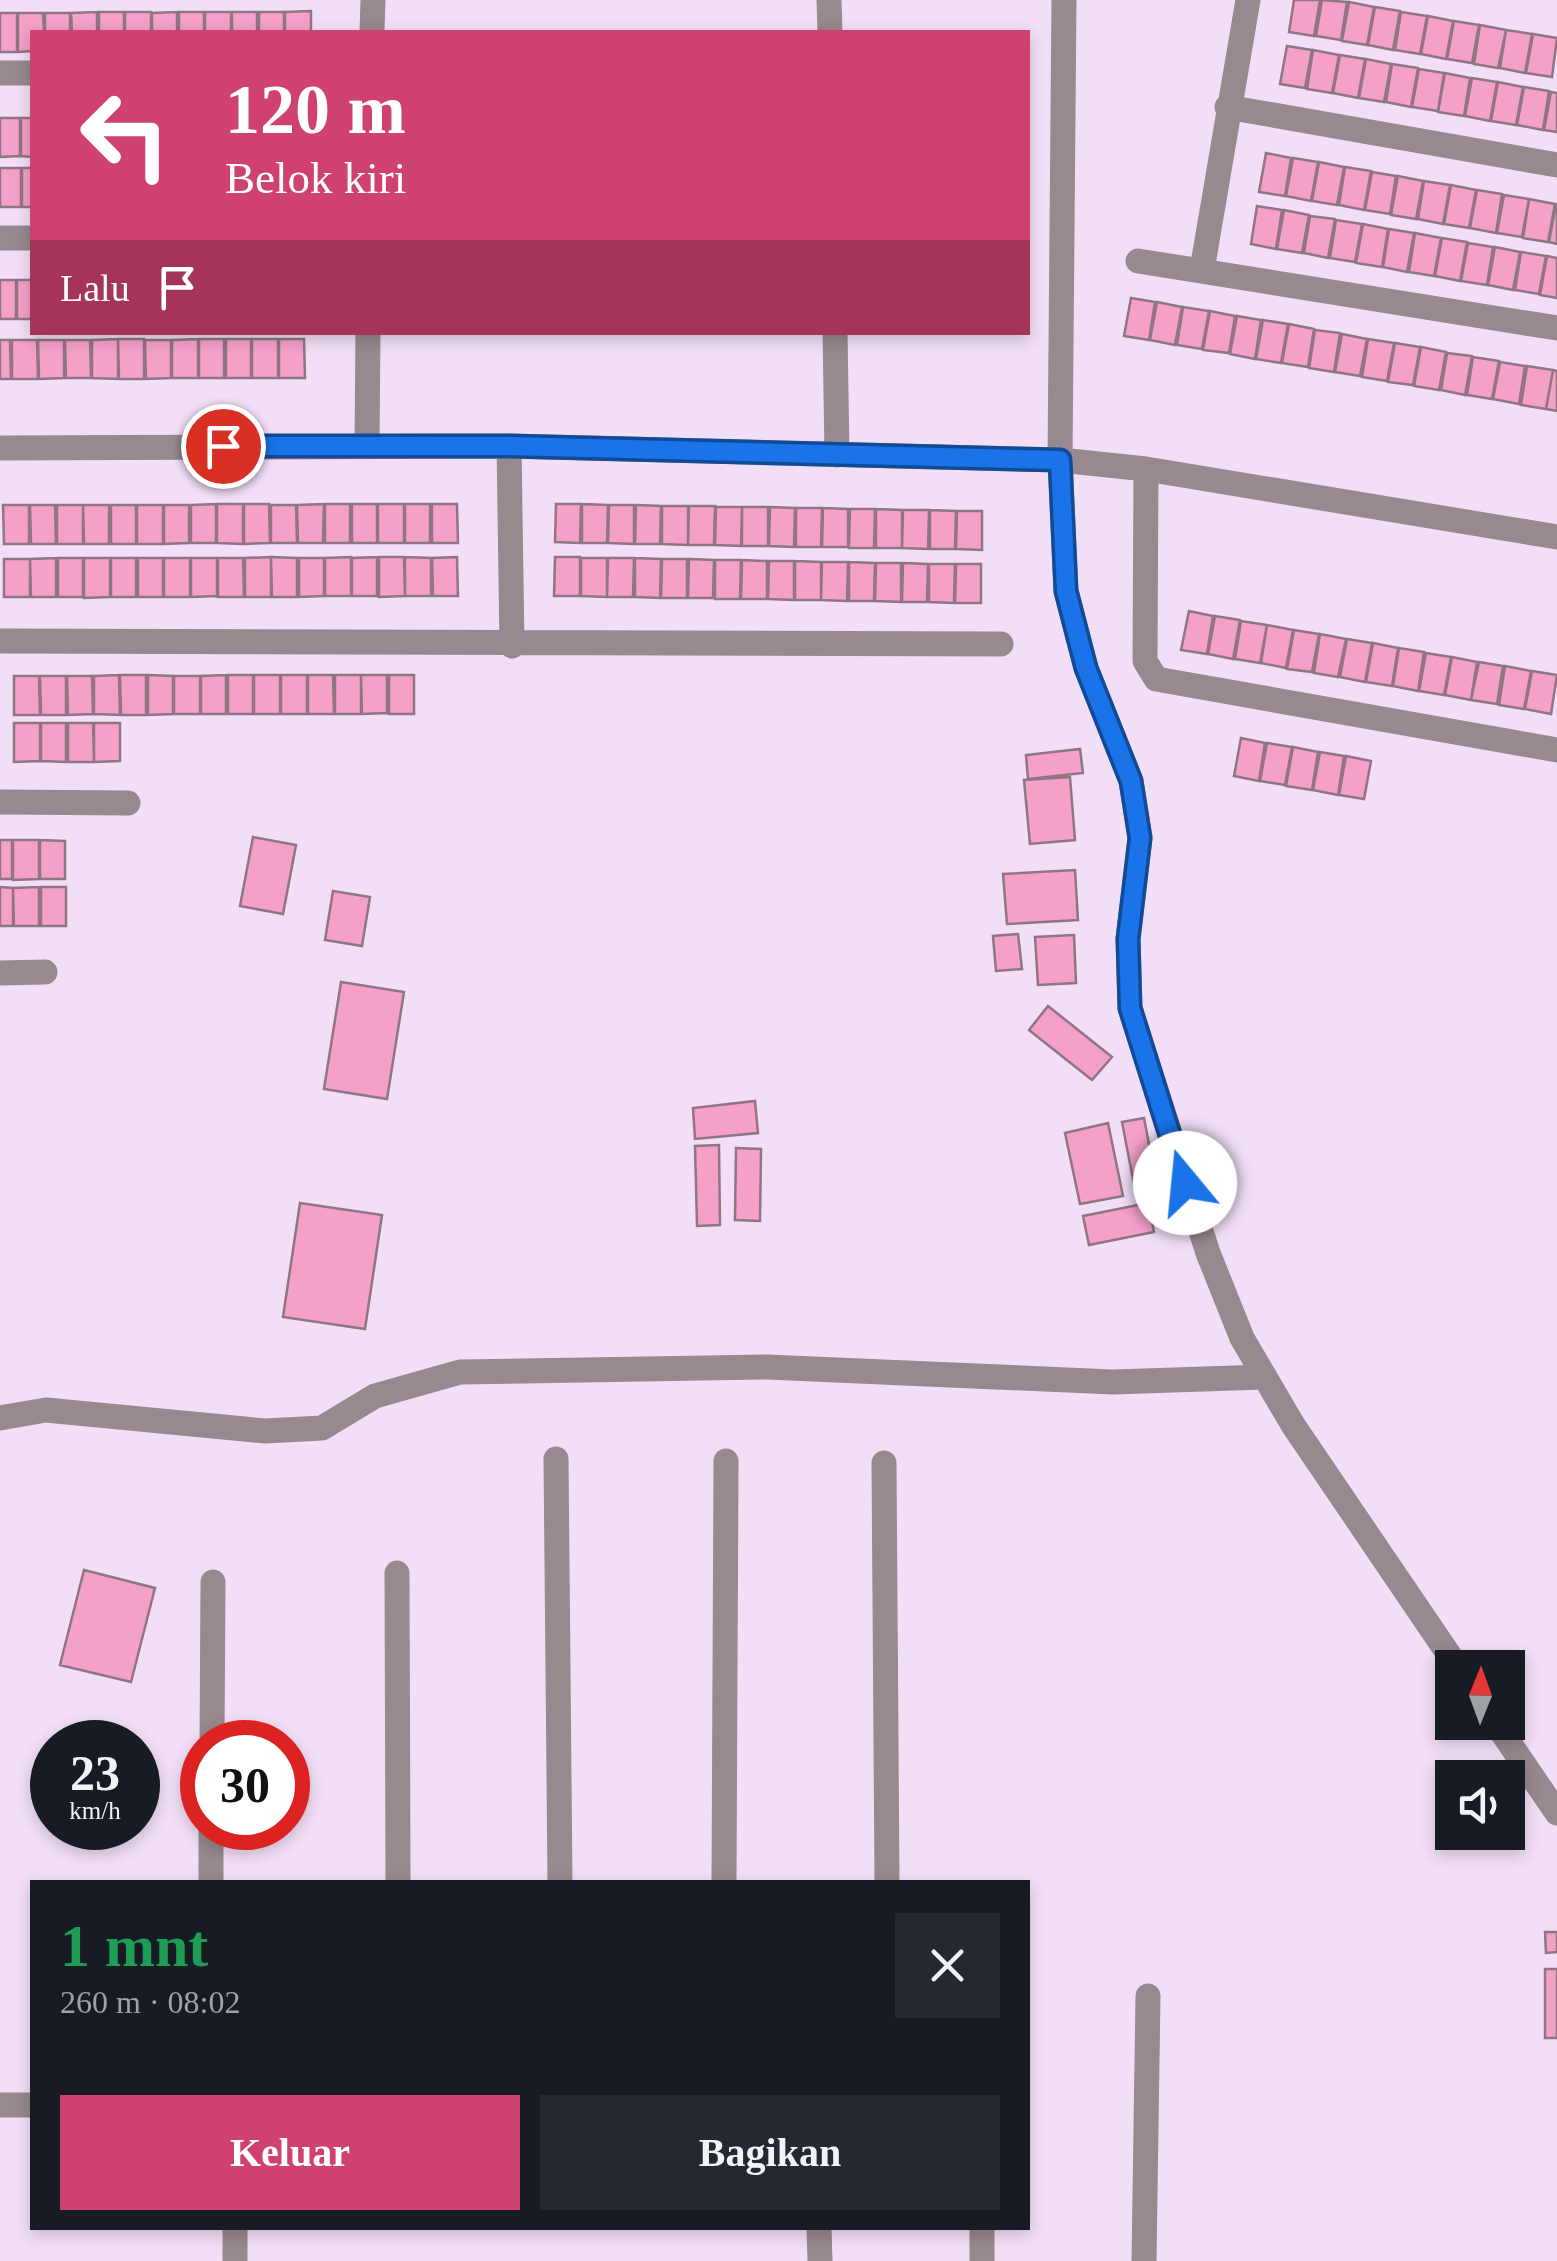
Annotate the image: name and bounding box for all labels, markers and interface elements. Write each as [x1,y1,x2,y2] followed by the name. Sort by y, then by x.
[60,70,190,200] icon: left
[225,71,406,148] text: 120 m
[225,153,406,203] text: Belok kiri
[150,260,205,315] icon: arrive
[60,267,130,309] text: Lalu
[181,404,266,489] pin
[196,419,251,474] icon: arrive
[1133,1131,1237,1235] position arrow
[1435,1650,1525,1740] north arrow
[1435,1650,1525,1850] map controls
[180,1720,310,1850] speed limit sign: 30
[70,1745,120,1801] text: 23
[1435,1760,1525,1850] button: sound
[69,1797,121,1824] text: km/h
[60,1913,208,1979] text: 1 mnt
[895,1913,1000,2018] button: close
[60,1984,240,2020] text: 260 m · 08:02
[60,2095,520,2210] button: Keluar
[540,2095,1000,2210] button: Bagikan

